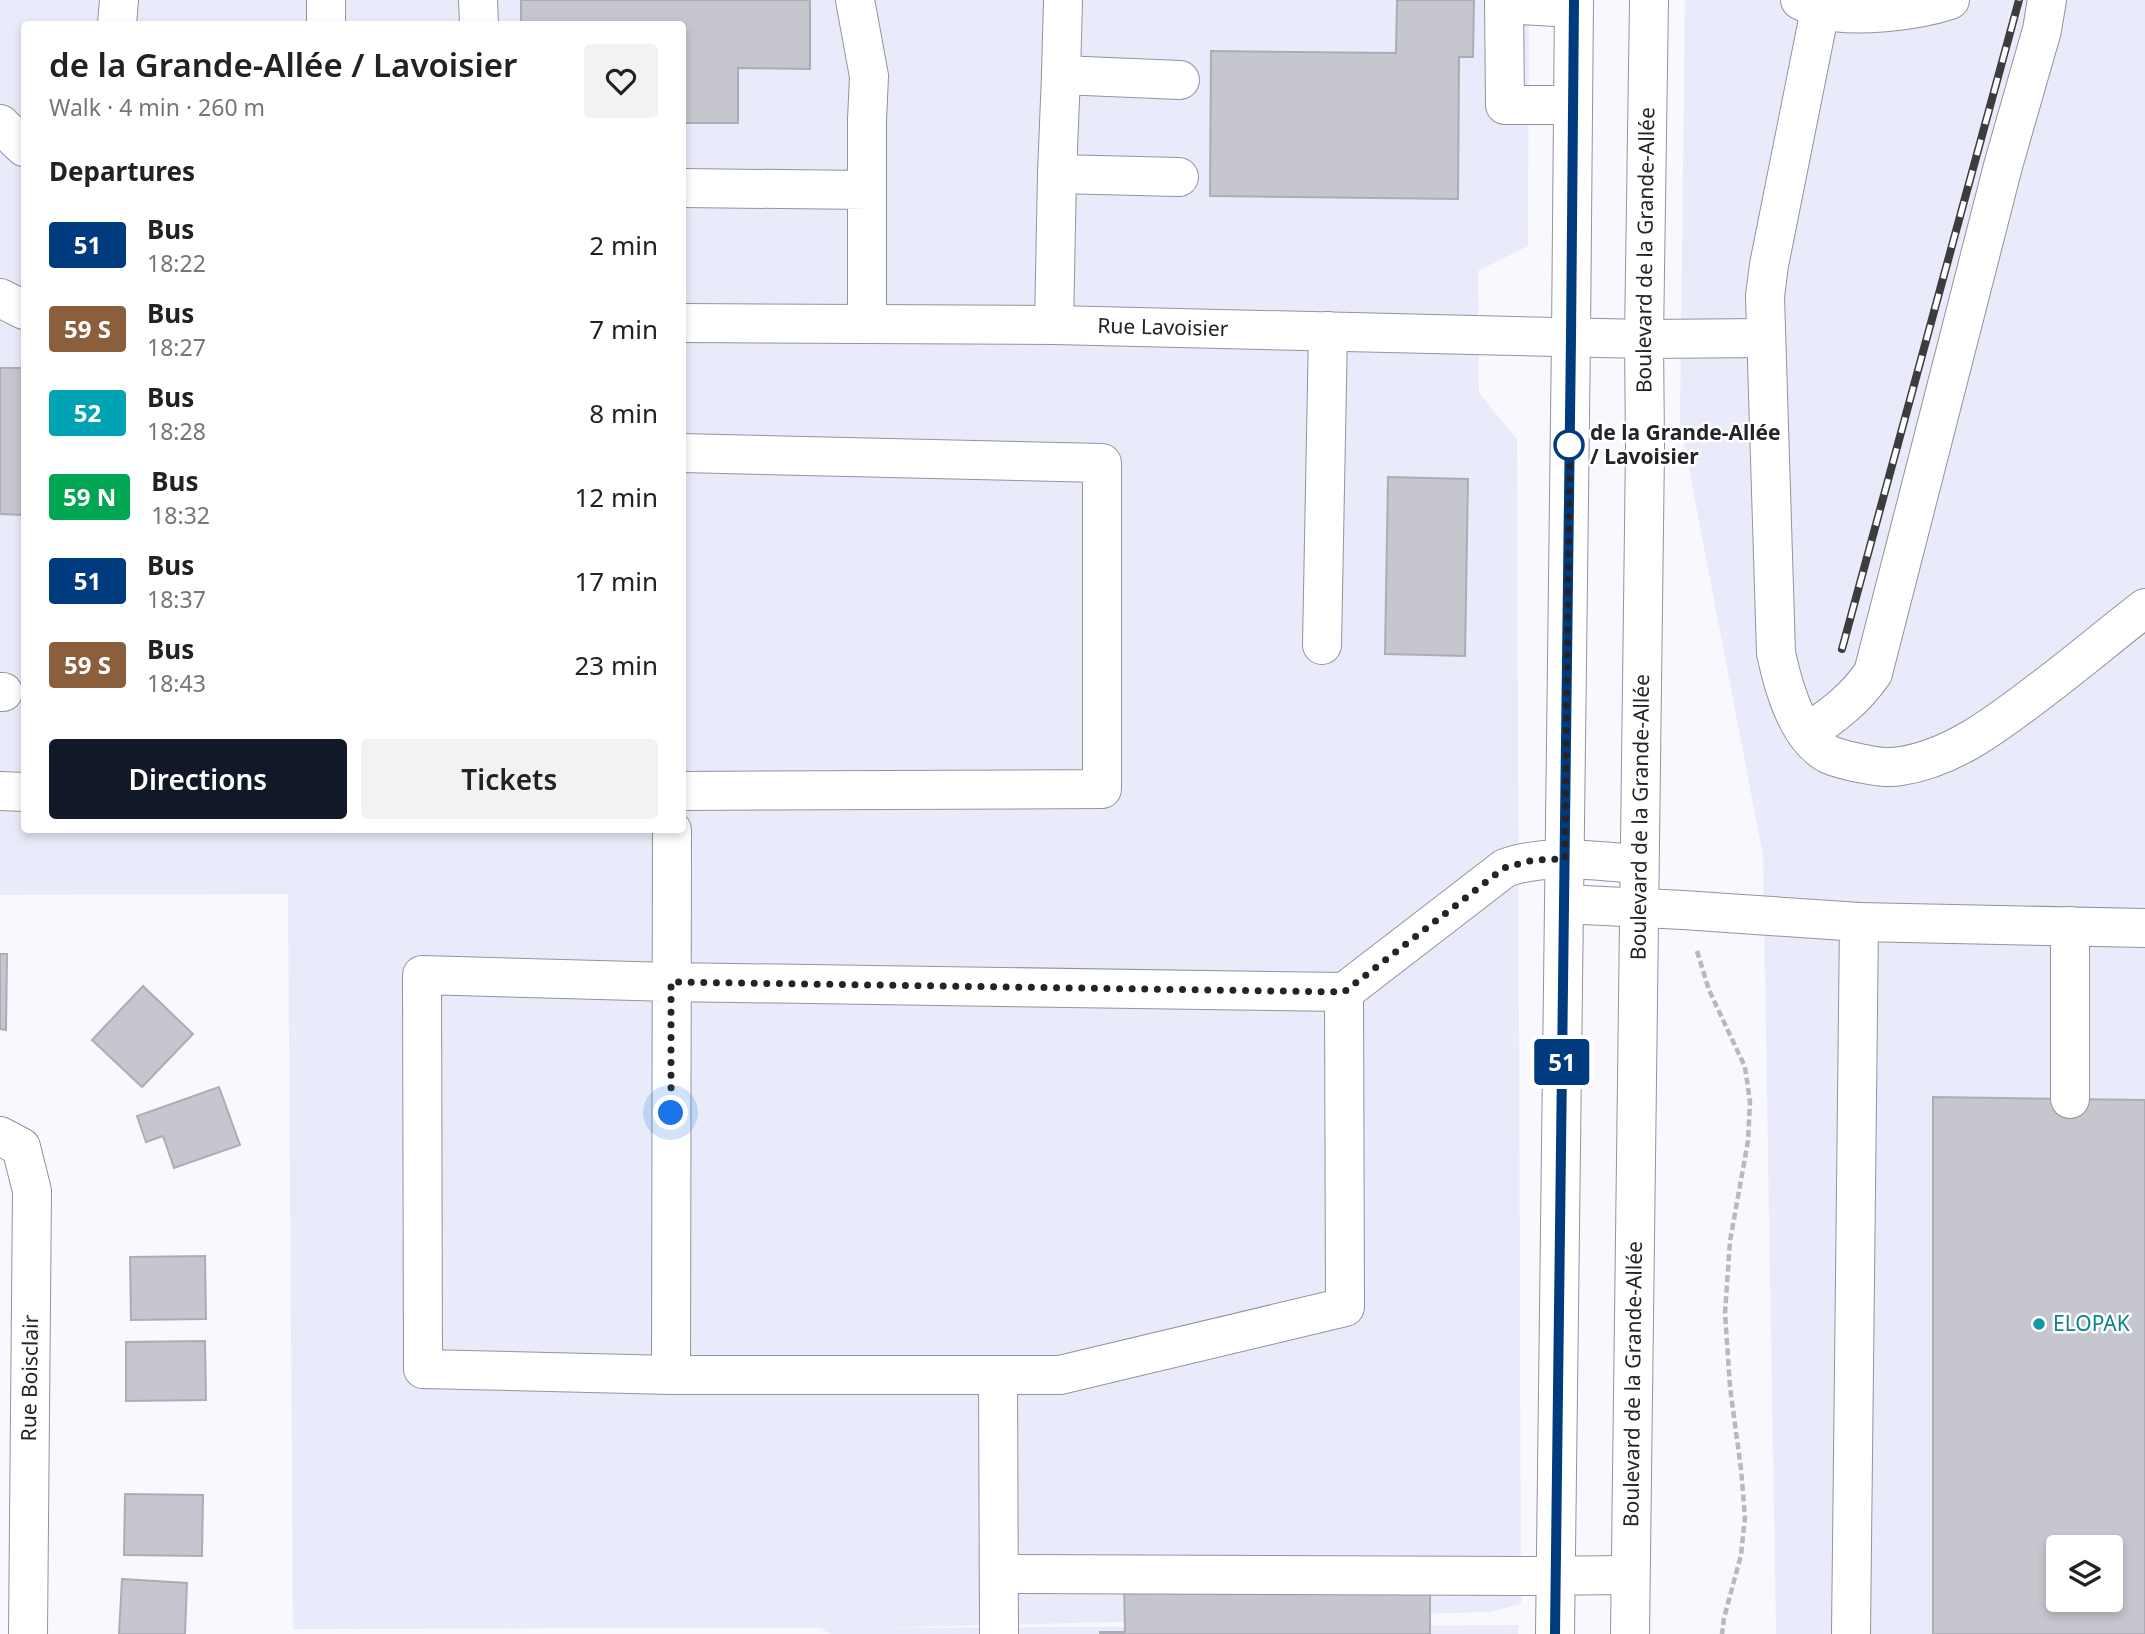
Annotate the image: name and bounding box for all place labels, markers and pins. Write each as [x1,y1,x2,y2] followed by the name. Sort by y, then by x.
[1590,418,1781,470] place label: de la Grande-Allée / Lavoisier
[1554,430,1584,460] marker: de la Grande-Allée / Lavoisier
[2053,1309,2130,1337] place label: ELOPAK
[2031,1316,2047,1332] marker: ELOPAK

